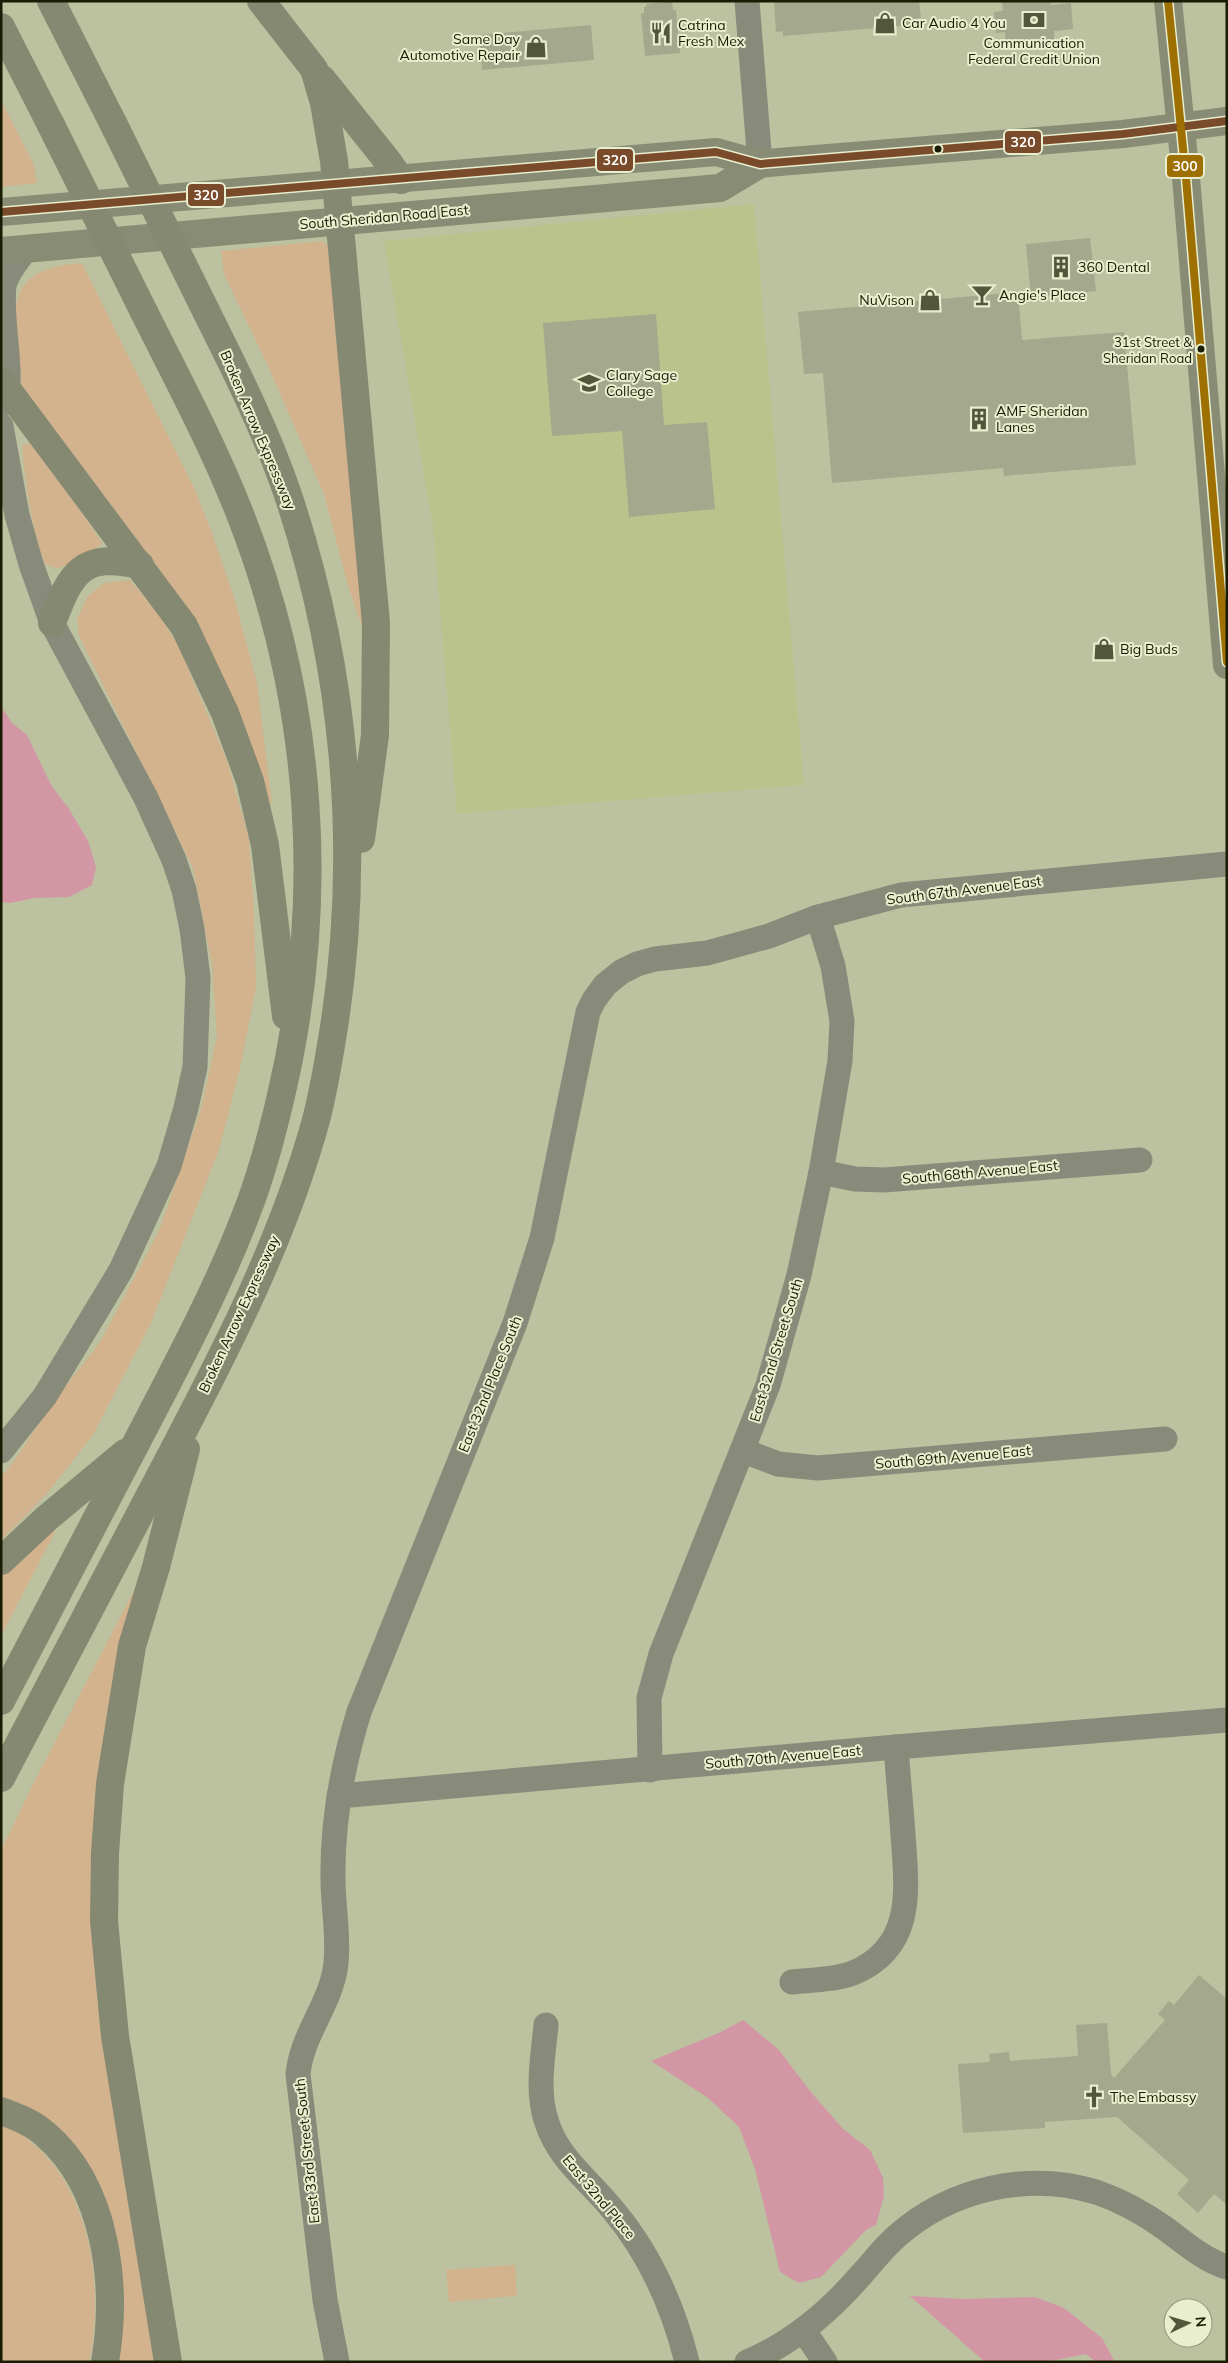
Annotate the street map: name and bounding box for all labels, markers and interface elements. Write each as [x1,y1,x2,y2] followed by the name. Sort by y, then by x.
[1021,7,1047,33] bank icon: Communication Federal Credit Union
[872,10,898,36] shop icon: Car Audio 4 You
[902,14,1006,32] place label: Car Audio 4 You
[678,16,745,50] place label: Catrina Fresh Mex
[648,20,674,46] restaurant icon: Catrina Fresh Mex
[399,30,521,64] place label: Same Day Automotive Repair
[523,34,549,60] shop icon: Same Day Automotive Repair
[968,34,1100,68] place label: Communication Federal Credit Union
[1004,130,1042,154] line badge: 320
[1010,133,1036,151] text: 320
[933,144,943,154] unlabelled marker
[596,148,634,172] line badge: 320
[602,151,628,169] text: 320
[1166,154,1204,178] line badge: 300
[1172,157,1198,175] text: 300
[187,183,225,207] line badge: 320
[193,186,219,204] text: 320
[299,201,469,233] street label: South Sheridan Road East
[1048,254,1074,280] building icon: 360 Dental
[1078,258,1150,276] place label: 360 Dental
[969,282,995,308] bar icon: Angie's Place
[999,286,1086,304] place label: Angie's Place
[917,287,943,313] shop icon: NuVison
[859,291,914,309] place label: NuVison
[1103,334,1192,366] place label: 31st Street & Sheridan Road
[1196,344,1206,354] marker: 31st Street & Sheridan Road
[216,348,300,513] street label: Broken Arrow Expressway
[606,366,677,400] place label: Clary Sage College
[576,370,602,396] school or university icon: Clary Sage College
[996,402,1088,436] place label: AMF Sheridan Lanes
[966,406,992,432] building icon: AMF Sheridan Lanes
[1091,636,1117,662] shop icon: Big Buds
[1120,640,1178,658] place label: Big Buds
[886,872,1043,908] street label: South 67th Avenue East
[902,1156,1059,1188] street label: South 68th Avenue East
[195,1232,284,1395] street label: Broken Arrow Expressway
[746,1276,806,1424] street label: East 32nd Street South
[454,1313,526,1455] street label: East 32nd Place South
[875,1441,1032,1473] street label: South 69th Avenue East
[705,1741,862,1773] street label: South 70th Avenue East
[290,2077,324,2225] street label: East 33rd Street South
[1081,2084,1107,2110] church icon: The Embassy
[1110,2088,1197,2106] place label: The Embassy
[559,2151,639,2243] street label: East 32nd Place
[1163,2298,1213,2348] north arrow
[1192,2316,1210,2328] text: N

